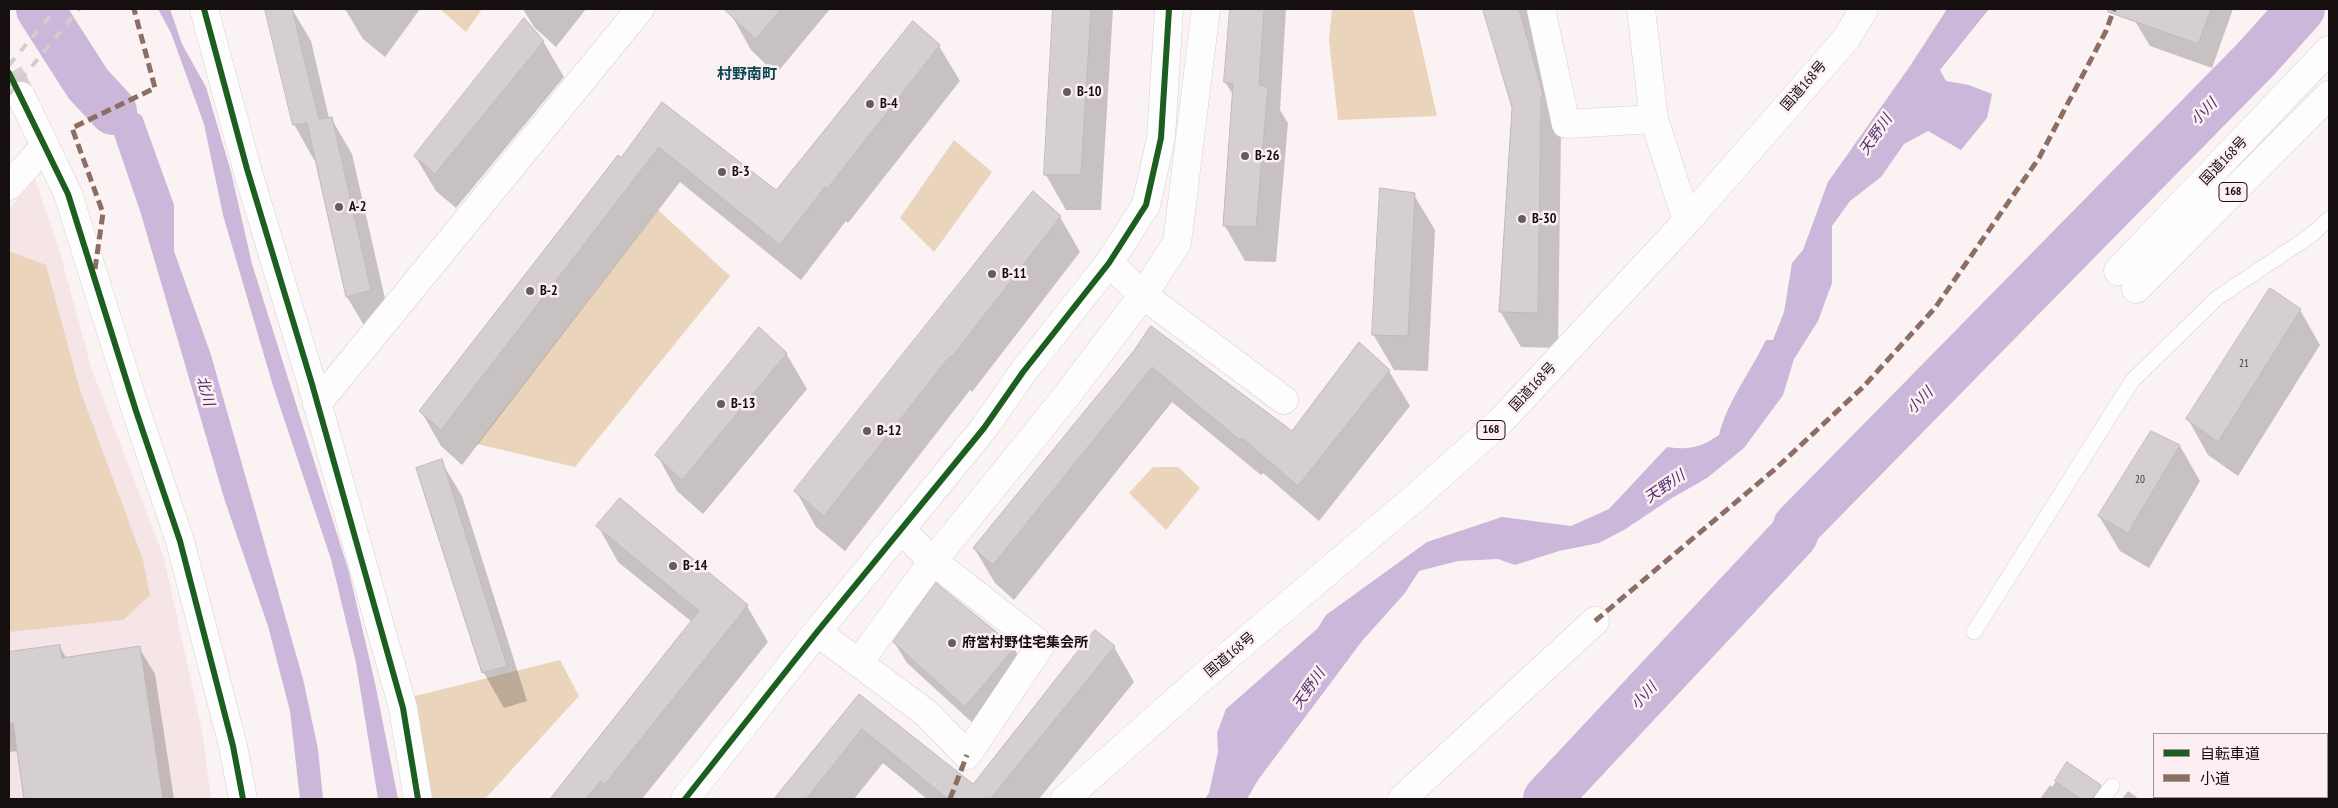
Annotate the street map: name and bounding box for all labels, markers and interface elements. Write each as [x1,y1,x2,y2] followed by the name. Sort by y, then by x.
[1778,58,1830,114] street label: 国道168号
[717,66,777,84] district label: 村野南町
[1077,84,1101,100] place label: B-10
[1061,86,1073,98] marker: B-10
[2187,95,2221,129] water label: 小川
[880,96,898,112] place label: B-4
[864,98,876,110] marker: B-4
[1856,111,1896,159] water label: 天野川
[2197,133,2251,189] street label: 国道168号
[1255,148,1279,164] place label: B-26
[1239,150,1251,162] marker: B-26
[732,164,750,180] place label: B-3
[716,166,728,178] marker: B-3
[2219,182,2247,202] road number: 168
[349,199,366,215] place label: A-2
[333,201,345,213] marker: A-2
[1532,211,1556,227] place label: B-30
[1516,213,1528,225] marker: B-30
[1002,266,1026,282] place label: B-11
[986,268,998,280] marker: B-11
[540,283,558,299] place label: B-2
[524,285,536,297] marker: B-2
[2239,357,2249,371] house number: 21
[1506,359,1560,415] street label: 国道168号
[192,374,218,408] water label: 北川
[1903,384,1937,418] water label: 小川
[731,396,755,412] place label: B-13
[715,398,727,410] marker: B-13
[1477,420,1505,440] road number: 168
[877,423,901,439] place label: B-12
[861,425,873,437] marker: B-12
[1641,467,1689,507] water label: 天野川
[2135,473,2145,487] house number: 20
[683,558,707,574] place label: B-14
[667,560,679,572] marker: B-14
[1201,629,1259,681] street label: 国道168号
[962,635,1088,651] place label: 府営村野住宅集会所
[946,637,958,649] marker: 府営村野住宅集会所
[1289,665,1329,713] water label: 天野川
[1627,679,1661,713] water label: 小川
[2153,733,2328,798] legend
[2200,744,2260,763] text: 自転車道
[2200,769,2230,788] text: 小道

